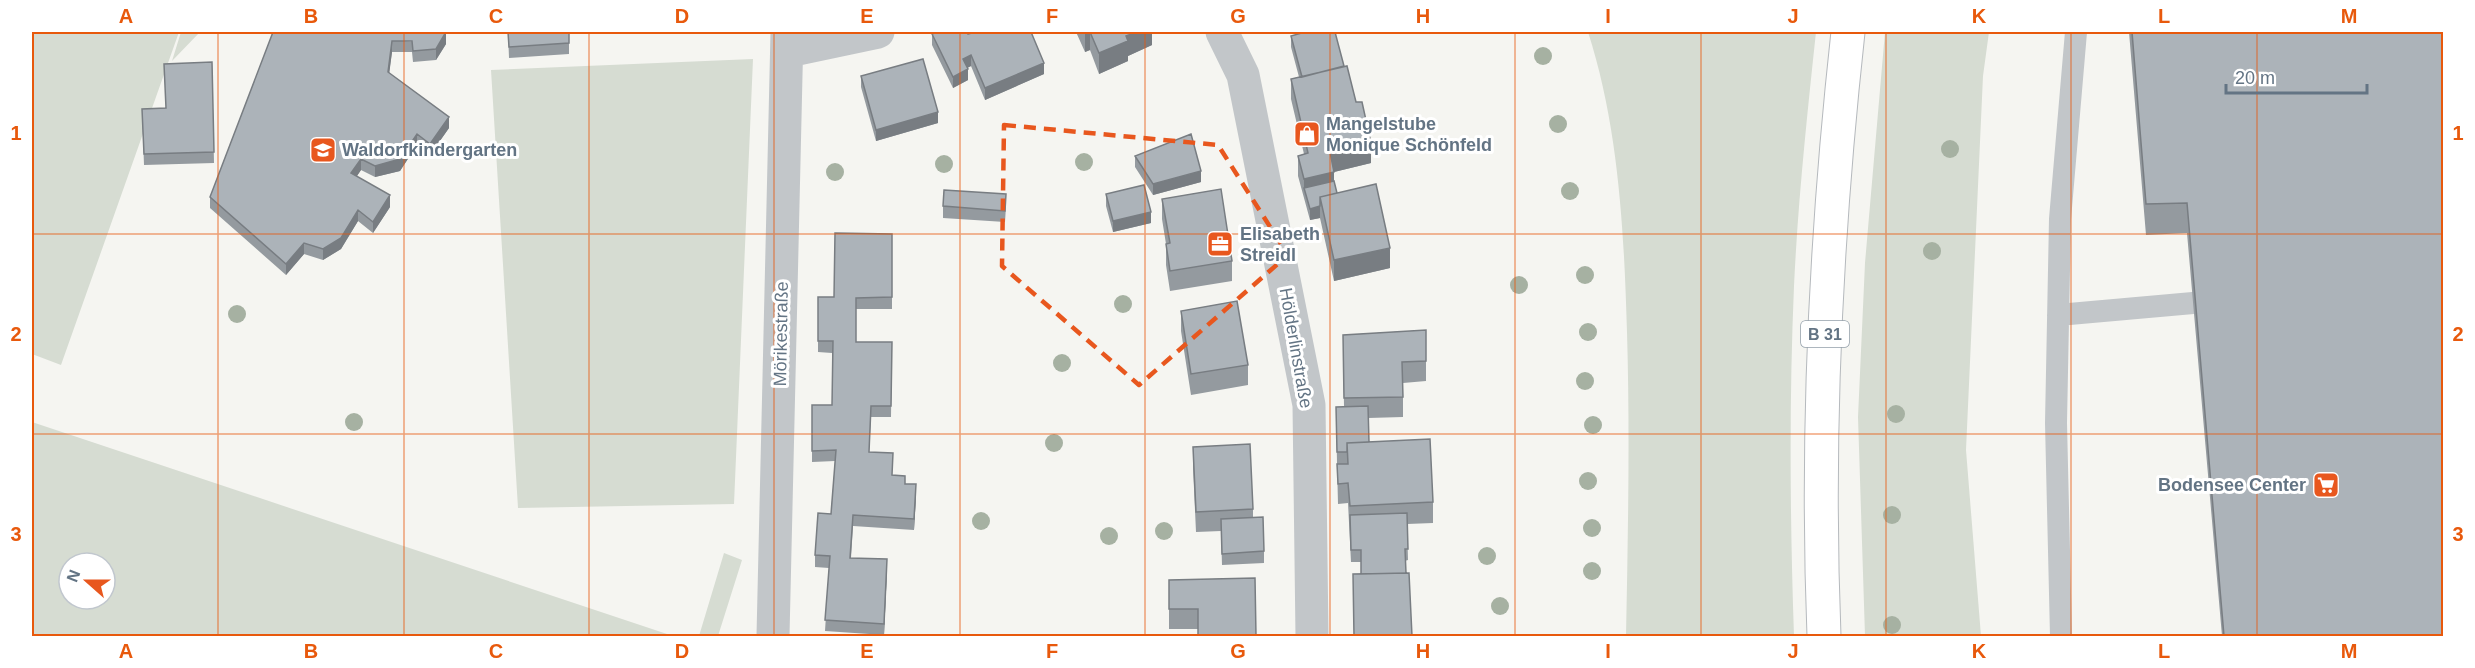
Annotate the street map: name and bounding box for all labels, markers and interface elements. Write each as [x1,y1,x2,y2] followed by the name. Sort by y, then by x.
[119,5,133,27] text: A
[304,5,318,27] text: B
[489,5,503,27] text: C
[675,5,689,27] text: D
[860,5,874,27] text: E
[1046,5,1058,27] text: F
[1230,5,1246,27] text: G
[1416,5,1430,27] text: H
[1605,5,1611,27] text: I
[1787,5,1799,27] text: J
[1972,5,1987,27] text: K
[2158,5,2170,27] text: L
[2341,5,2357,27] text: M
[2226,57,2367,95] scale bar
[2235,68,2275,88] text: 20 m
[1326,114,1492,155] place label: Mangelstube Monique Schönfeld
[1292,119,1322,149] shop icon: Mangelstube Monique Schönfeld
[10,122,22,144] text: 1
[2452,122,2464,144] text: 1
[308,135,338,165] school or university icon: Waldorfkindergarten
[342,140,517,160] place label: Waldorfkindergarten
[1240,224,1320,265] place label: Elisabeth Streidl
[1205,229,1235,259] office icon: Elisabeth Streidl
[770,281,792,387] street label: Mörikestraße
[1276,286,1316,410] street label: Hölderlinstraße
[1801,321,1849,347] road number: B 31
[10,323,22,345] text: 2
[2452,323,2464,345] text: 2
[2311,470,2341,500] supermarket icon: Bodensee Center
[2158,475,2306,495] place label: Bodensee Center
[10,523,22,545] text: 3
[2452,523,2464,545] text: 3
[57,551,117,611] north arrow
[63,567,83,584] text: N
[119,640,133,662] text: A
[304,640,318,662] text: B
[489,640,503,662] text: C
[675,640,689,662] text: D
[860,640,874,662] text: E
[1046,640,1058,662] text: F
[1230,640,1246,662] text: G
[1416,640,1430,662] text: H
[1605,640,1611,662] text: I
[1787,640,1799,662] text: J
[1972,640,1987,662] text: K
[2158,640,2170,662] text: L
[2341,640,2357,662] text: M

